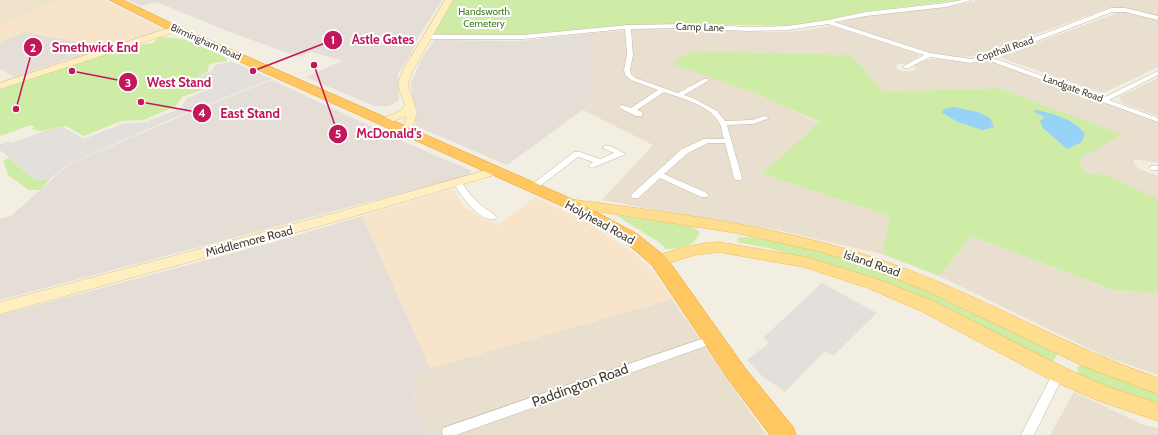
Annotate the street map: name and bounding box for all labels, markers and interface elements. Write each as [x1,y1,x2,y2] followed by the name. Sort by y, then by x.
[458,5,510,30] park label: Handsworth Cemetery
[676,20,724,34] street label: Camp Lane
[169,21,243,63] street label: Birmingham Road
[323,27,422,52] callout: Astle Gates
[352,31,415,47] text: Astle Gates
[331,32,335,47] text: 1
[975,33,1035,65] street label: Copthall Road
[23,35,146,60] callout: Smethwick End
[52,39,138,55] text: Smethwick End
[30,40,36,55] text: 2
[118,70,219,95] callout: West Stand
[1041,71,1105,105] street label: Landgate Road
[147,74,211,90] text: West Stand
[125,75,131,90] text: 3
[192,101,288,126] callout: East Stand
[198,105,206,120] text: 4
[220,105,280,121] text: East Stand
[328,121,430,146] callout: McDonald's
[356,125,422,141] text: McDonald's
[335,126,341,141] text: 5
[562,197,638,247] street label: Holyhead Road
[204,222,294,260] street label: Middlemore Road
[842,246,902,280] street label: Island Road
[529,359,631,411] street label: Paddington Road

